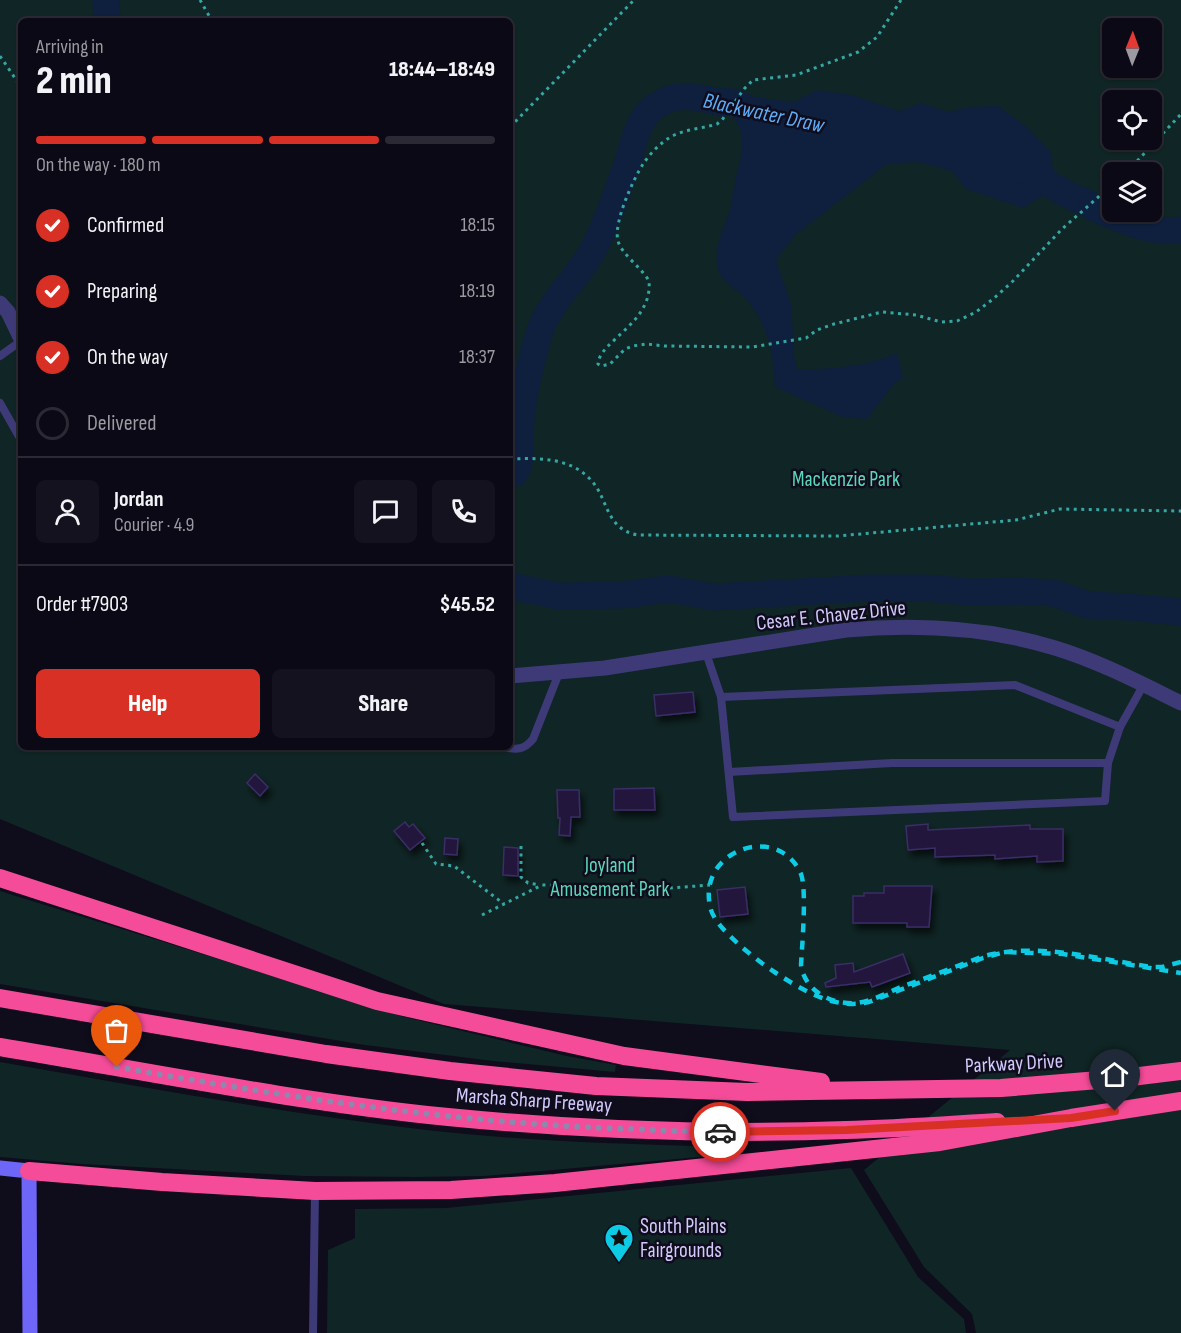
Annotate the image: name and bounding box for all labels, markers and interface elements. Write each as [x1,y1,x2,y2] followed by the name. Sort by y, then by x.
[1102,18,1162,78] north arrow
[1102,18,1162,222] map controls
[36,35,104,59] text: Arriving in
[389,56,495,83] text: 18:44–18:49
[36,58,112,105] text: 2 min
[701,88,827,140] water label: Blackwater Draw
[1102,90,1162,150] button: locate
[36,153,161,177] text: On the way · 180 m
[1102,162,1162,222] button: layers
[36,209,69,242] icon: check
[87,212,164,239] text: Confirmed
[460,213,495,237] text: 18:15
[36,275,69,308] icon: check
[87,278,157,305] text: Preparing
[460,279,495,303] text: 18:19
[36,341,69,374] icon: check
[87,344,168,371] text: On the way
[459,345,495,369] text: 18:37
[87,410,156,437] text: Delivered
[792,467,900,492] park label: Mackenzie Park
[36,480,99,543] button: person
[354,480,417,543] button: chat
[432,480,495,543] button: phone
[114,486,163,513] text: Jordan
[114,513,194,537] text: Courier · 4.9
[36,591,128,618] text: Order #7903
[440,591,495,618] text: $45.52
[755,595,907,636] street label: Cesar E. Chavez Drive
[36,669,260,738] button: Help
[272,669,495,738] button: Share
[549,853,670,902] park label: Joyland Amusement Park
[91,1005,142,1067] pin
[100,1014,133,1047] icon: bag
[964,1048,1064,1079] street label: Parkway Drive
[1089,1049,1140,1111] pin
[1098,1058,1131,1091] icon: home
[455,1083,613,1118] street label: Marsha Sharp Freeway
[690,1102,750,1162] courier
[704,1116,737,1149] icon: car
[640,1214,727,1263] place label: South Plains Fairgrounds
[603,1222,635,1264] place icon: South Plains Fairgrounds

